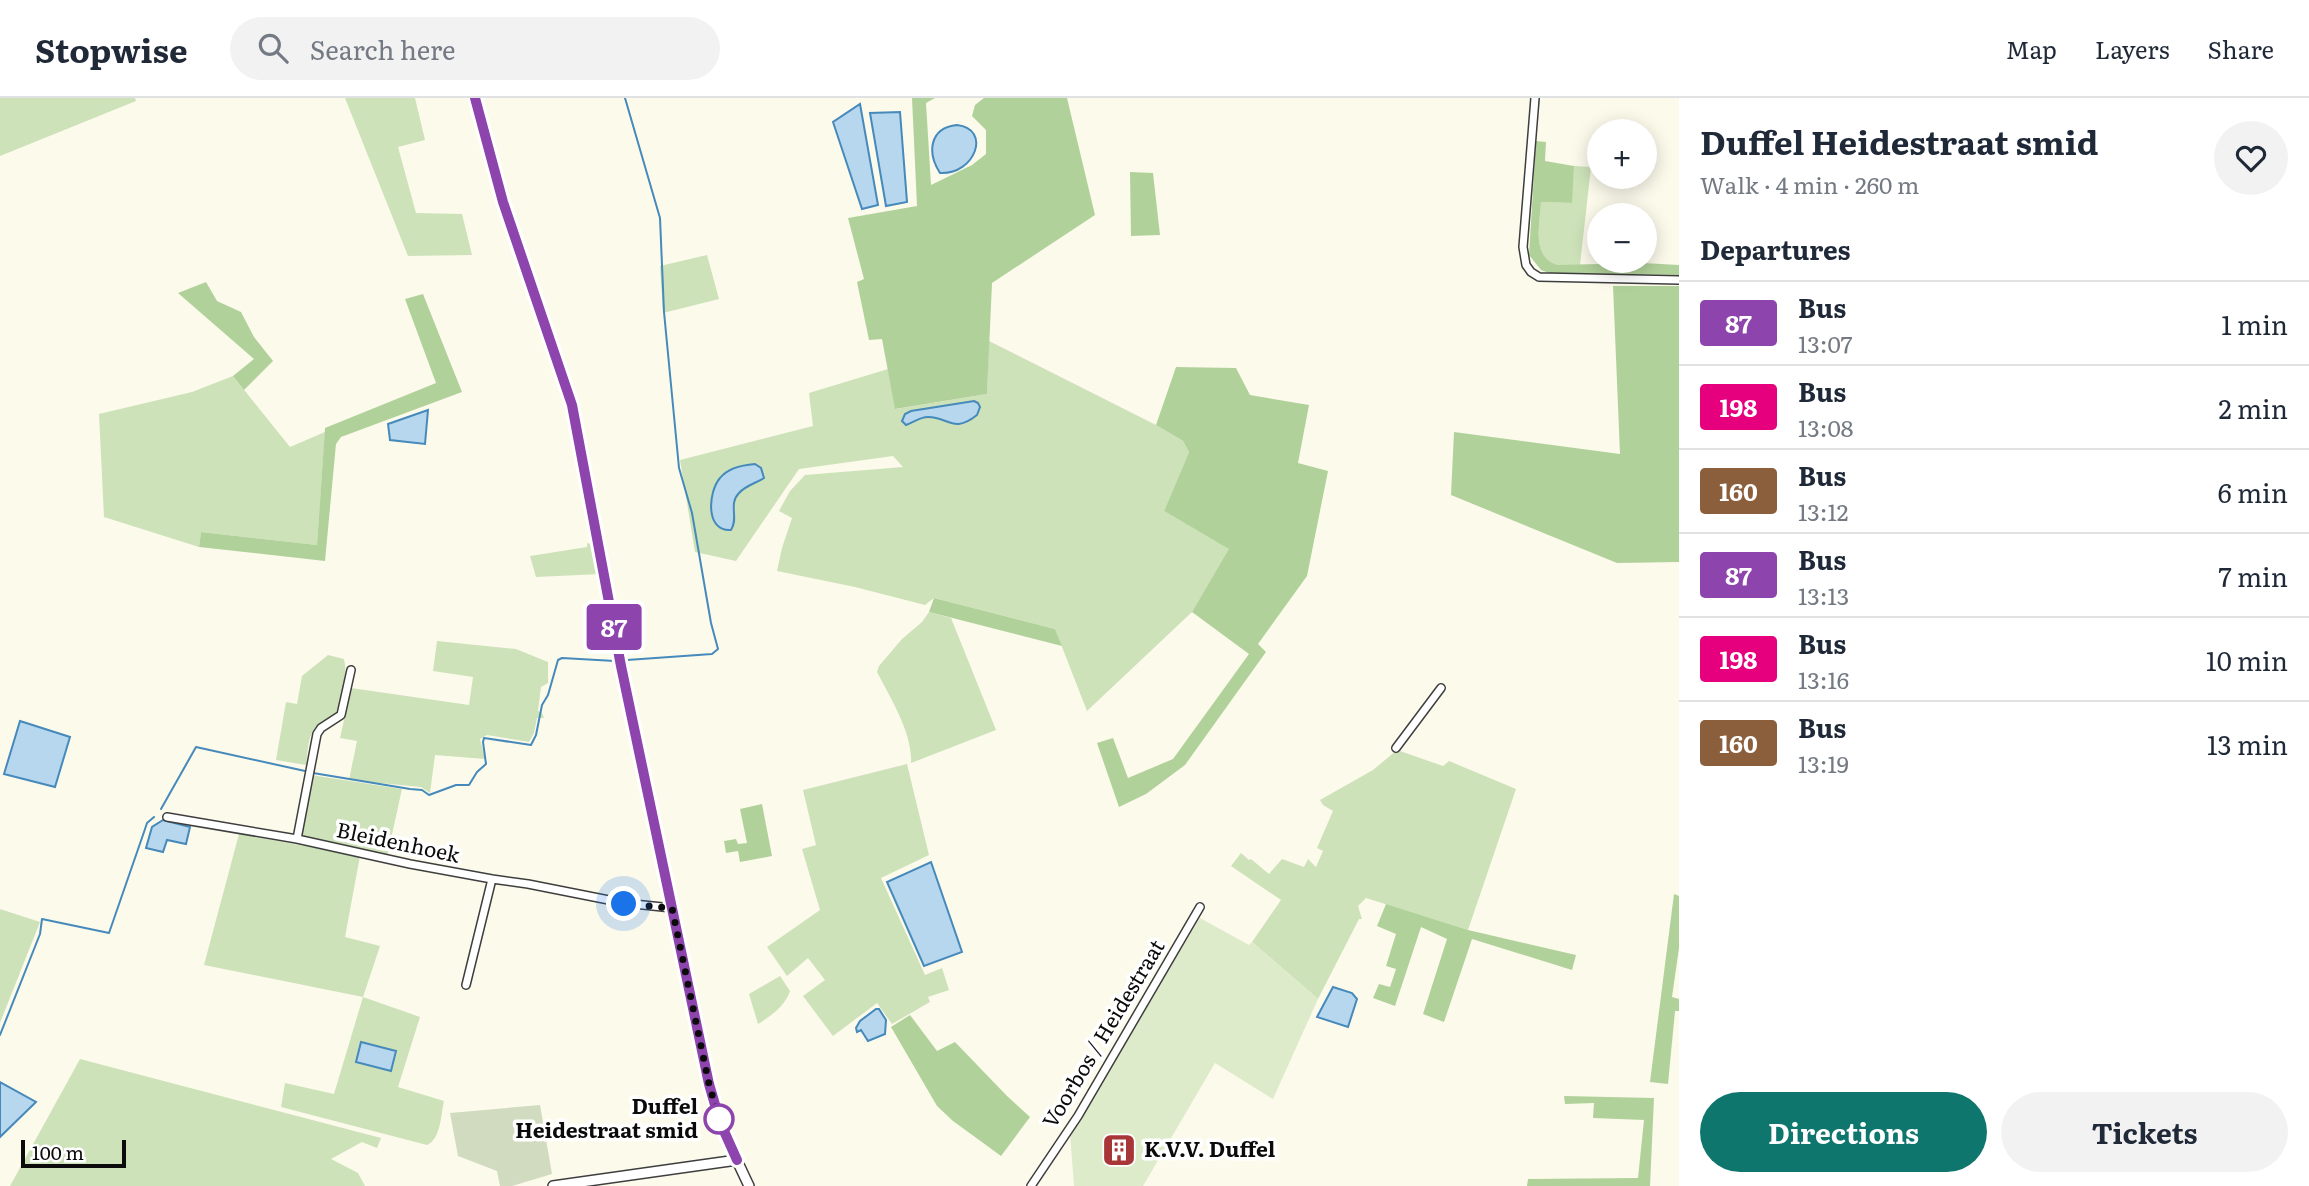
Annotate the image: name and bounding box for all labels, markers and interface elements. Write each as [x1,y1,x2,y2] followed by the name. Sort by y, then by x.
[230,17,720,80] search box
[35,24,188,73] text: Stopwise
[254,29,292,67] icon: search
[310,29,456,68] text: Search here
[2006,31,2057,66] text: Map
[2095,31,2169,66] text: Layers
[2207,31,2274,66] text: Share
[1700,116,2098,165] text: Duffel Heidestraat smid
[1587,119,1657,273] map controls
[1587,119,1657,189] button: +
[2214,121,2288,195] button: heart
[1700,167,1919,201] text: Walk · 4 min · 260 m
[1587,203,1657,273] button: −
[1700,229,1851,268] text: Departures
[1798,287,1846,326] text: Bus
[2221,304,2288,343] text: 1 min
[1725,305,1752,340] text: 87
[1798,326,1852,360] text: 13:07
[1798,371,1846,410] text: Bus
[2219,388,2288,427] text: 2 min
[1720,389,1757,424] text: 198
[1798,410,1853,444] text: 13:08
[1798,455,1846,494] text: Bus
[2218,472,2288,511] text: 6 min
[1719,473,1758,508] text: 160
[1798,494,1849,528] text: 13:12
[1798,539,1846,578] text: Bus
[2219,556,2288,595] text: 7 min
[1725,557,1752,592] text: 87
[1798,578,1849,612] text: 13:13
[582,604,646,650] line badge: 87
[601,609,627,644] text: 87
[1798,623,1846,662] text: Bus
[2206,640,2288,679] text: 10 min
[1720,641,1757,676] text: 198
[1798,662,1849,696] text: 13:16
[1798,707,1846,746] text: Bus
[2207,724,2288,763] text: 13 min
[1719,725,1758,760] text: 160
[1798,746,1849,780] text: 13:19
[334,812,463,869] street label: Bleidenhoek
[606,886,641,921] your location
[1033,932,1171,1133] street label: Voorbos / Heidestraat
[515,1089,698,1144] place label: Duffel Heidestraat smid
[1700,1092,1987,1172] button: Directions
[2001,1092,2288,1172] button: Tickets
[704,1104,734,1134] marker: Duffel Heidestraat smid
[1100,1131,1138,1169] building icon: K.V.V. Duffel
[1144,1132,1276,1163] place label: K.V.V. Duffel
[21,1137,126,1169] scale bar
[32,1138,84,1166] text: 100 m

